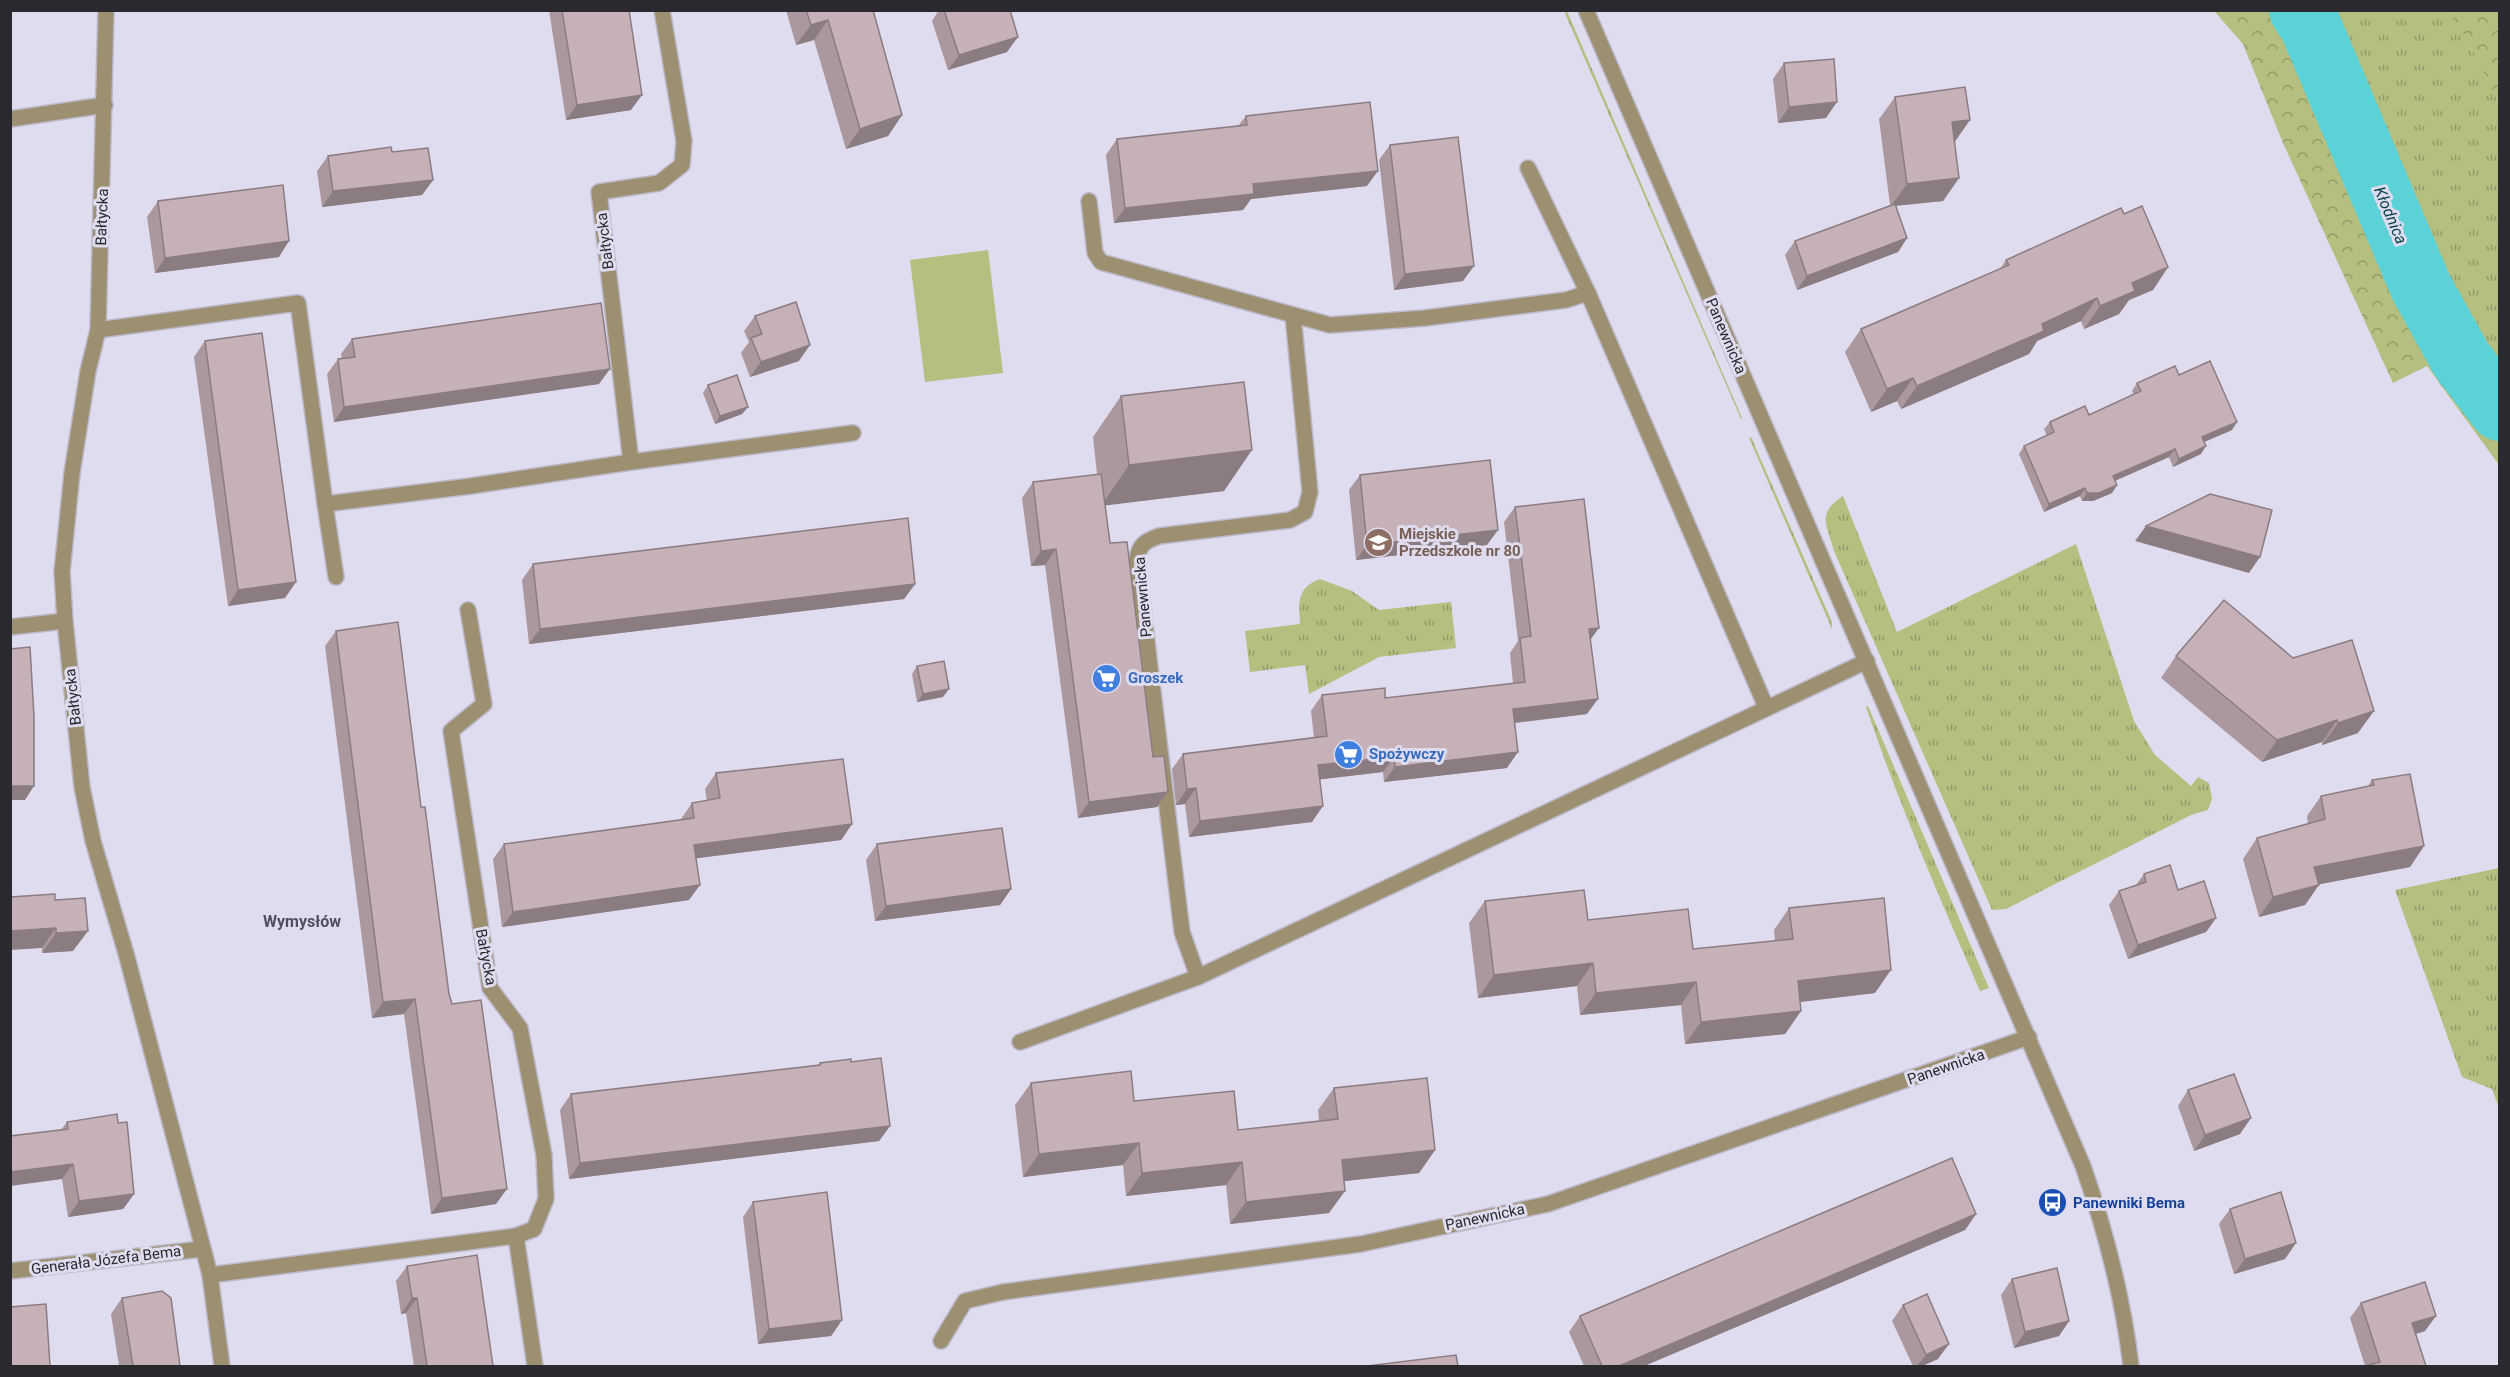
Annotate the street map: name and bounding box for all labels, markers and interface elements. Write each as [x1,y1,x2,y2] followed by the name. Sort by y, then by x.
[2370,184,2411,247] water label: Kłodnica
[92,188,112,246] street label: Bałtycka
[593,212,617,270] street label: Bałtycka
[1702,295,1750,377] street label: Panewnicka
[1399,525,1521,560] place label: Miejskie Przedszkole nr 80
[1362,527,1394,559] school or university icon: Miejskie Przedszkole nr 80
[1131,556,1155,638] street label: Panewnicka
[1091,662,1123,694] supermarket icon: Groszek
[61,668,85,726] street label: Bałtycka
[1128,669,1184,687] place label: Groszek
[1332,738,1364,770] supermarket icon: Spożywczy
[1369,745,1445,763] place label: Spożywczy
[263,912,341,931] district label: Wymysłów
[472,927,500,987] street label: Bałtycka
[1905,1045,1987,1089] street label: Panewnicka
[2036,1187,2068,1219] bus stop icon: Panewniki Bema
[2073,1194,2185,1212] place label: Panewniki Bema
[1444,1200,1526,1234] street label: Panewnicka
[30,1242,182,1278] street label: Generała Józefa Bema

